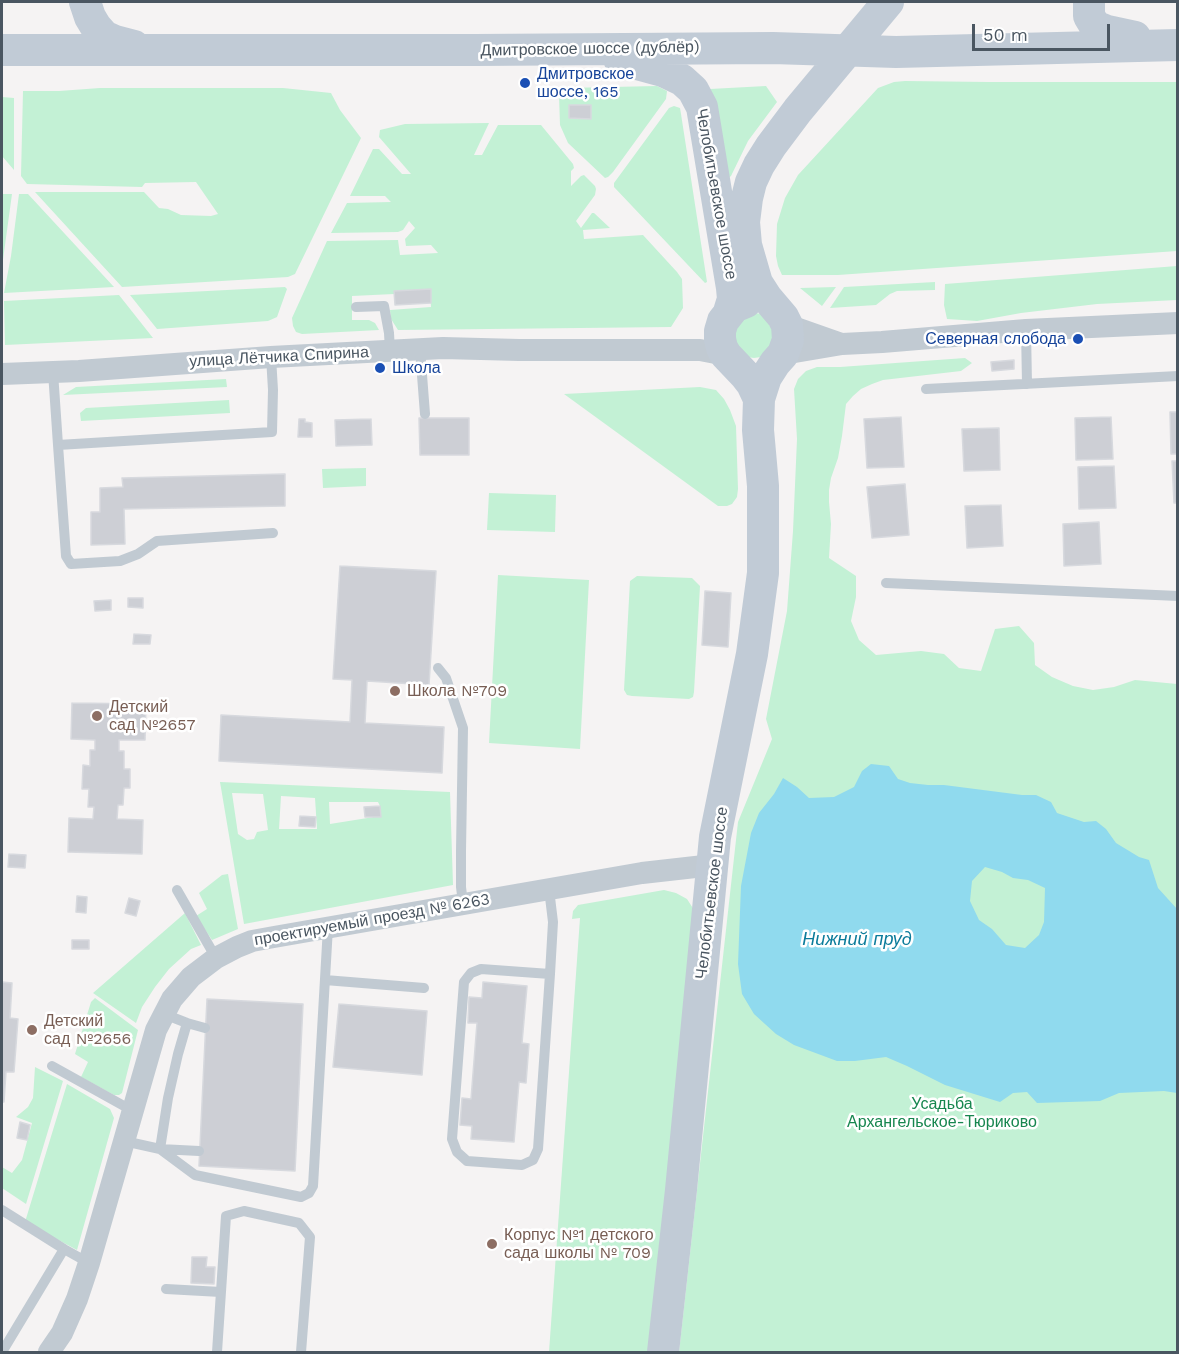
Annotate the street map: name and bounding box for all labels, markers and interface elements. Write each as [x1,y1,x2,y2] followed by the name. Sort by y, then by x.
[975,12,1113,50] scale bar
[983,24,1028,45] text: 50 m
[480,37,700,61] street label: Дмитровское шоссе (дублёр)
[537,64,634,102] place label: Дмитровское шоссе, 165
[518,76,532,90] marker: Дмитровское шоссе, 165
[691,107,741,281] street label: Челобитьевское шоссе
[925,329,1066,349] place label: Северная слобода
[1071,332,1085,346] marker: Северная слобода
[189,343,369,371] street label: улица Лётчика Спирина
[392,358,441,378] place label: Школа
[373,361,387,375] marker: Школа
[407,681,507,701] place label: Школа №709
[388,684,402,698] marker: Школа №709
[109,697,196,735] place label: Детский сад №2657
[90,709,104,723] marker: Детский сад №2657
[692,806,732,980] street label: Челобитьевское шоссе
[253,890,491,950] street label: проектируемый проезд № 6263
[802,929,912,951] water label: Нижний пруд
[44,1011,131,1049] place label: Детский сад №2656
[25,1023,39,1037] marker: Детский сад №2656
[847,1094,1037,1132] park label: Усадьба Архангельское-Тюриково
[504,1225,654,1263] place label: Корпус №1 детского сада школы № 709
[485,1237,499,1251] marker: Корпус №1 детского сада школы № 709

